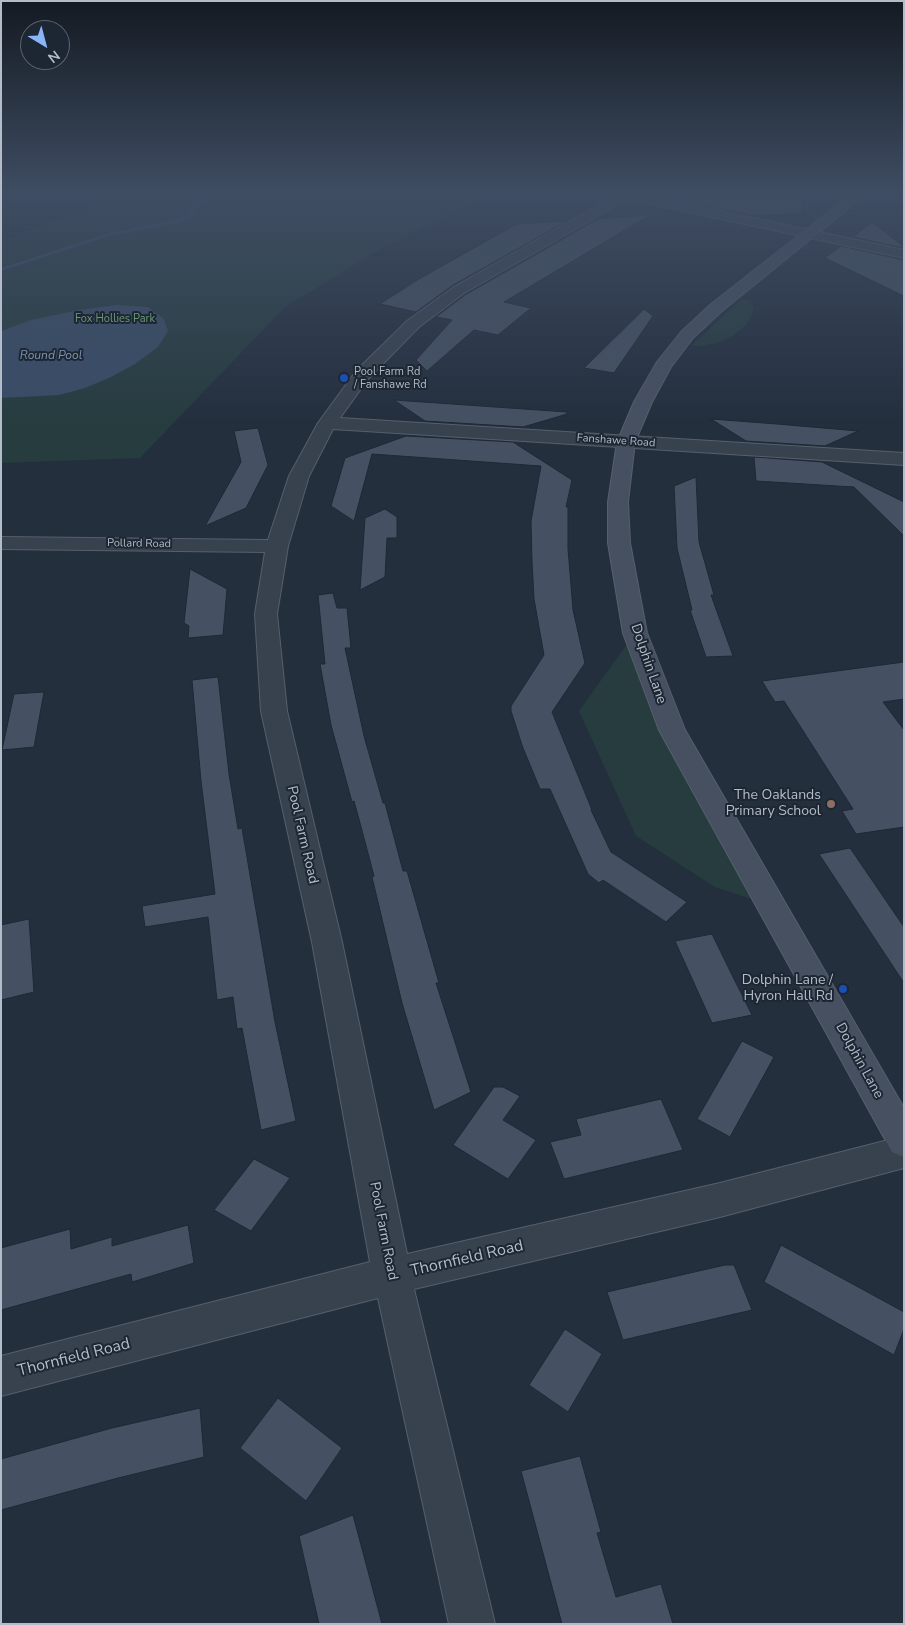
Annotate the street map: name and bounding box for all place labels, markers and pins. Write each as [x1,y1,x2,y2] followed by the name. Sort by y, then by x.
[354,365,427,391] place label: Pool Farm Rd / Fanshawe Rd
[338,372,350,384] marker: Pool Farm Rd / Fanshawe Rd
[726,788,821,820] place label: The Oaklands Primary School
[825,798,837,810] marker: The Oaklands Primary School
[742,973,833,1006] place label: Dolphin Lane / Hyron Hall Rd
[837,983,849,995] marker: Dolphin Lane / Hyron Hall Rd

